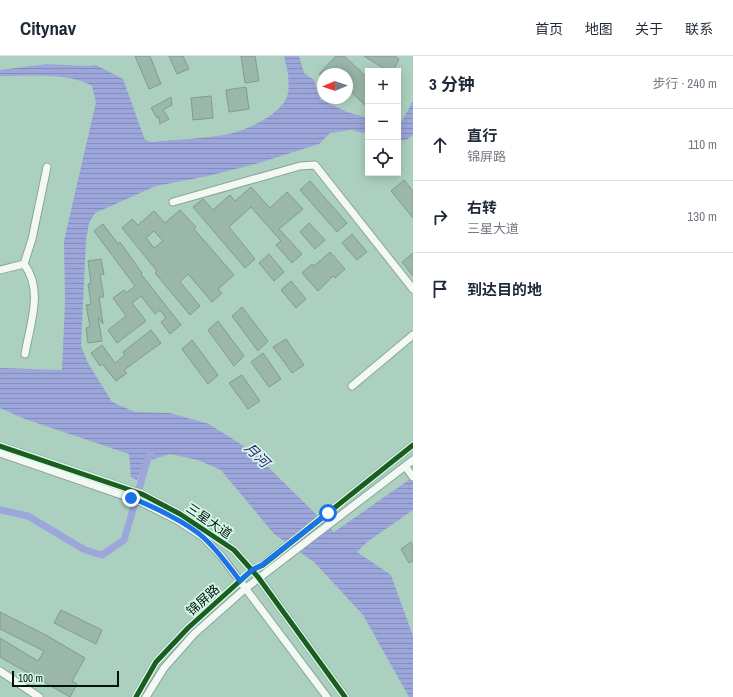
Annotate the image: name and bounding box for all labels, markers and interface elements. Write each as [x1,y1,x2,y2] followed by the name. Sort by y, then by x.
[20,15,76,41] text: Citynav
[535,20,563,38] text: 首页
[585,20,613,38] text: 地图
[635,20,663,38] text: 关于
[685,20,713,38] text: 联系
[317,68,353,104] north arrow
[365,68,401,176] map controls
[365,68,401,104] button: +
[429,72,475,95] text: 3 分钟
[652,75,717,92] text: 步行 · 240 m
[365,104,401,140] button: −
[467,125,497,146] text: 直行
[429,134,451,156] icon: ahead
[688,136,717,153] text: 110 m
[365,140,401,176] button: locate
[467,148,506,165] text: 锦屏路
[467,197,497,218] text: 右转
[429,206,451,228] icon: right
[687,208,717,225] text: 130 m
[467,220,519,237] text: 三星大道
[429,278,451,300] icon: arrive
[467,279,542,300] text: 到达目的地
[241,439,275,473] water label: 月河
[122,489,140,507] route end
[183,499,235,543] street label: 三星大道
[319,504,337,522] route start
[183,581,223,619] street label: 锦屏路
[12,669,119,688] scale bar
[18,671,43,685] text: 100 m

